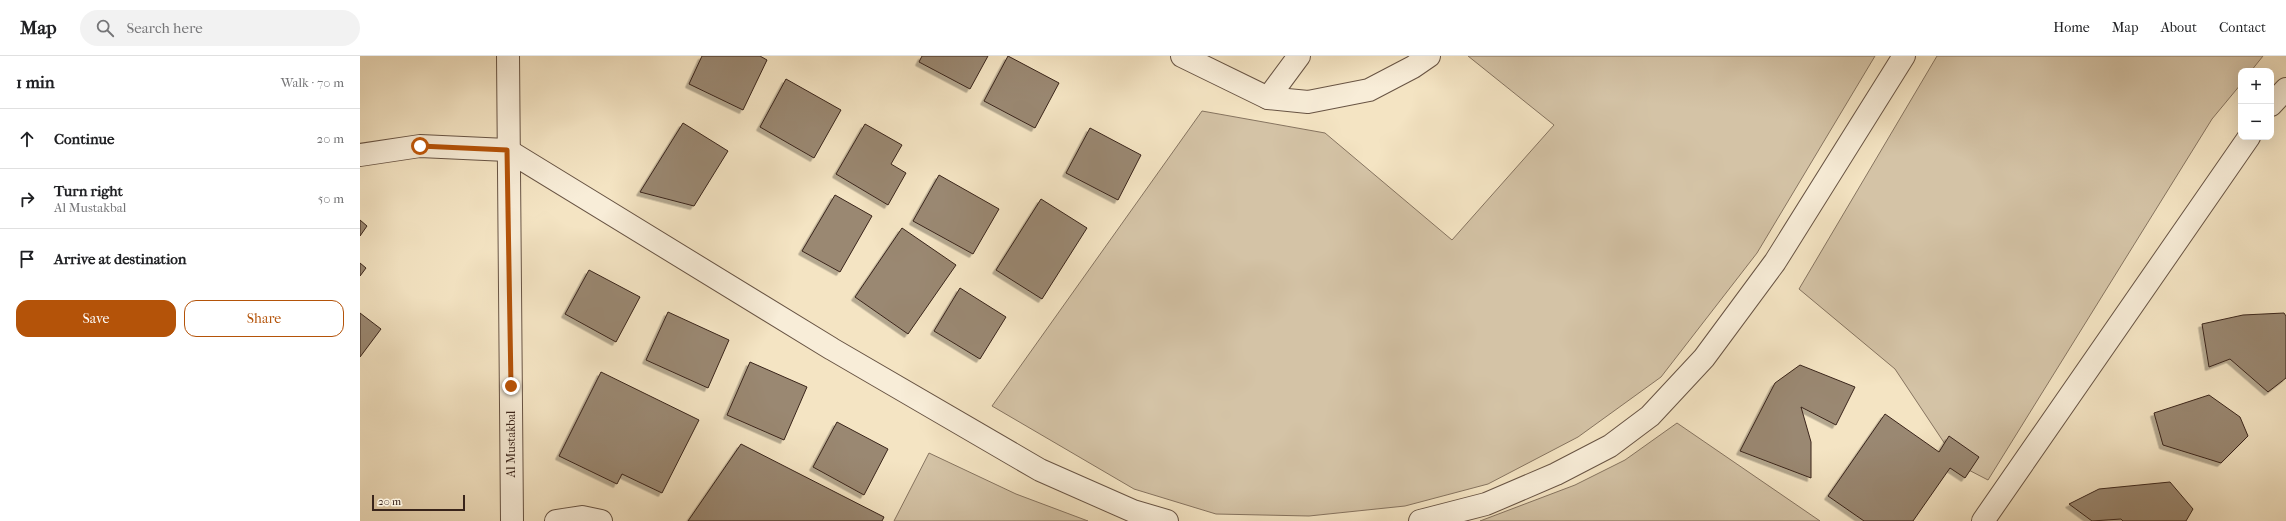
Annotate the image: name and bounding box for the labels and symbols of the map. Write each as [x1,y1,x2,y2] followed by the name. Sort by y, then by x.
[411,137,429,155] route start
[502,377,520,395] route end
[504,410,518,478] street label: Al Mustakbal
[372,493,465,512] scale bar

